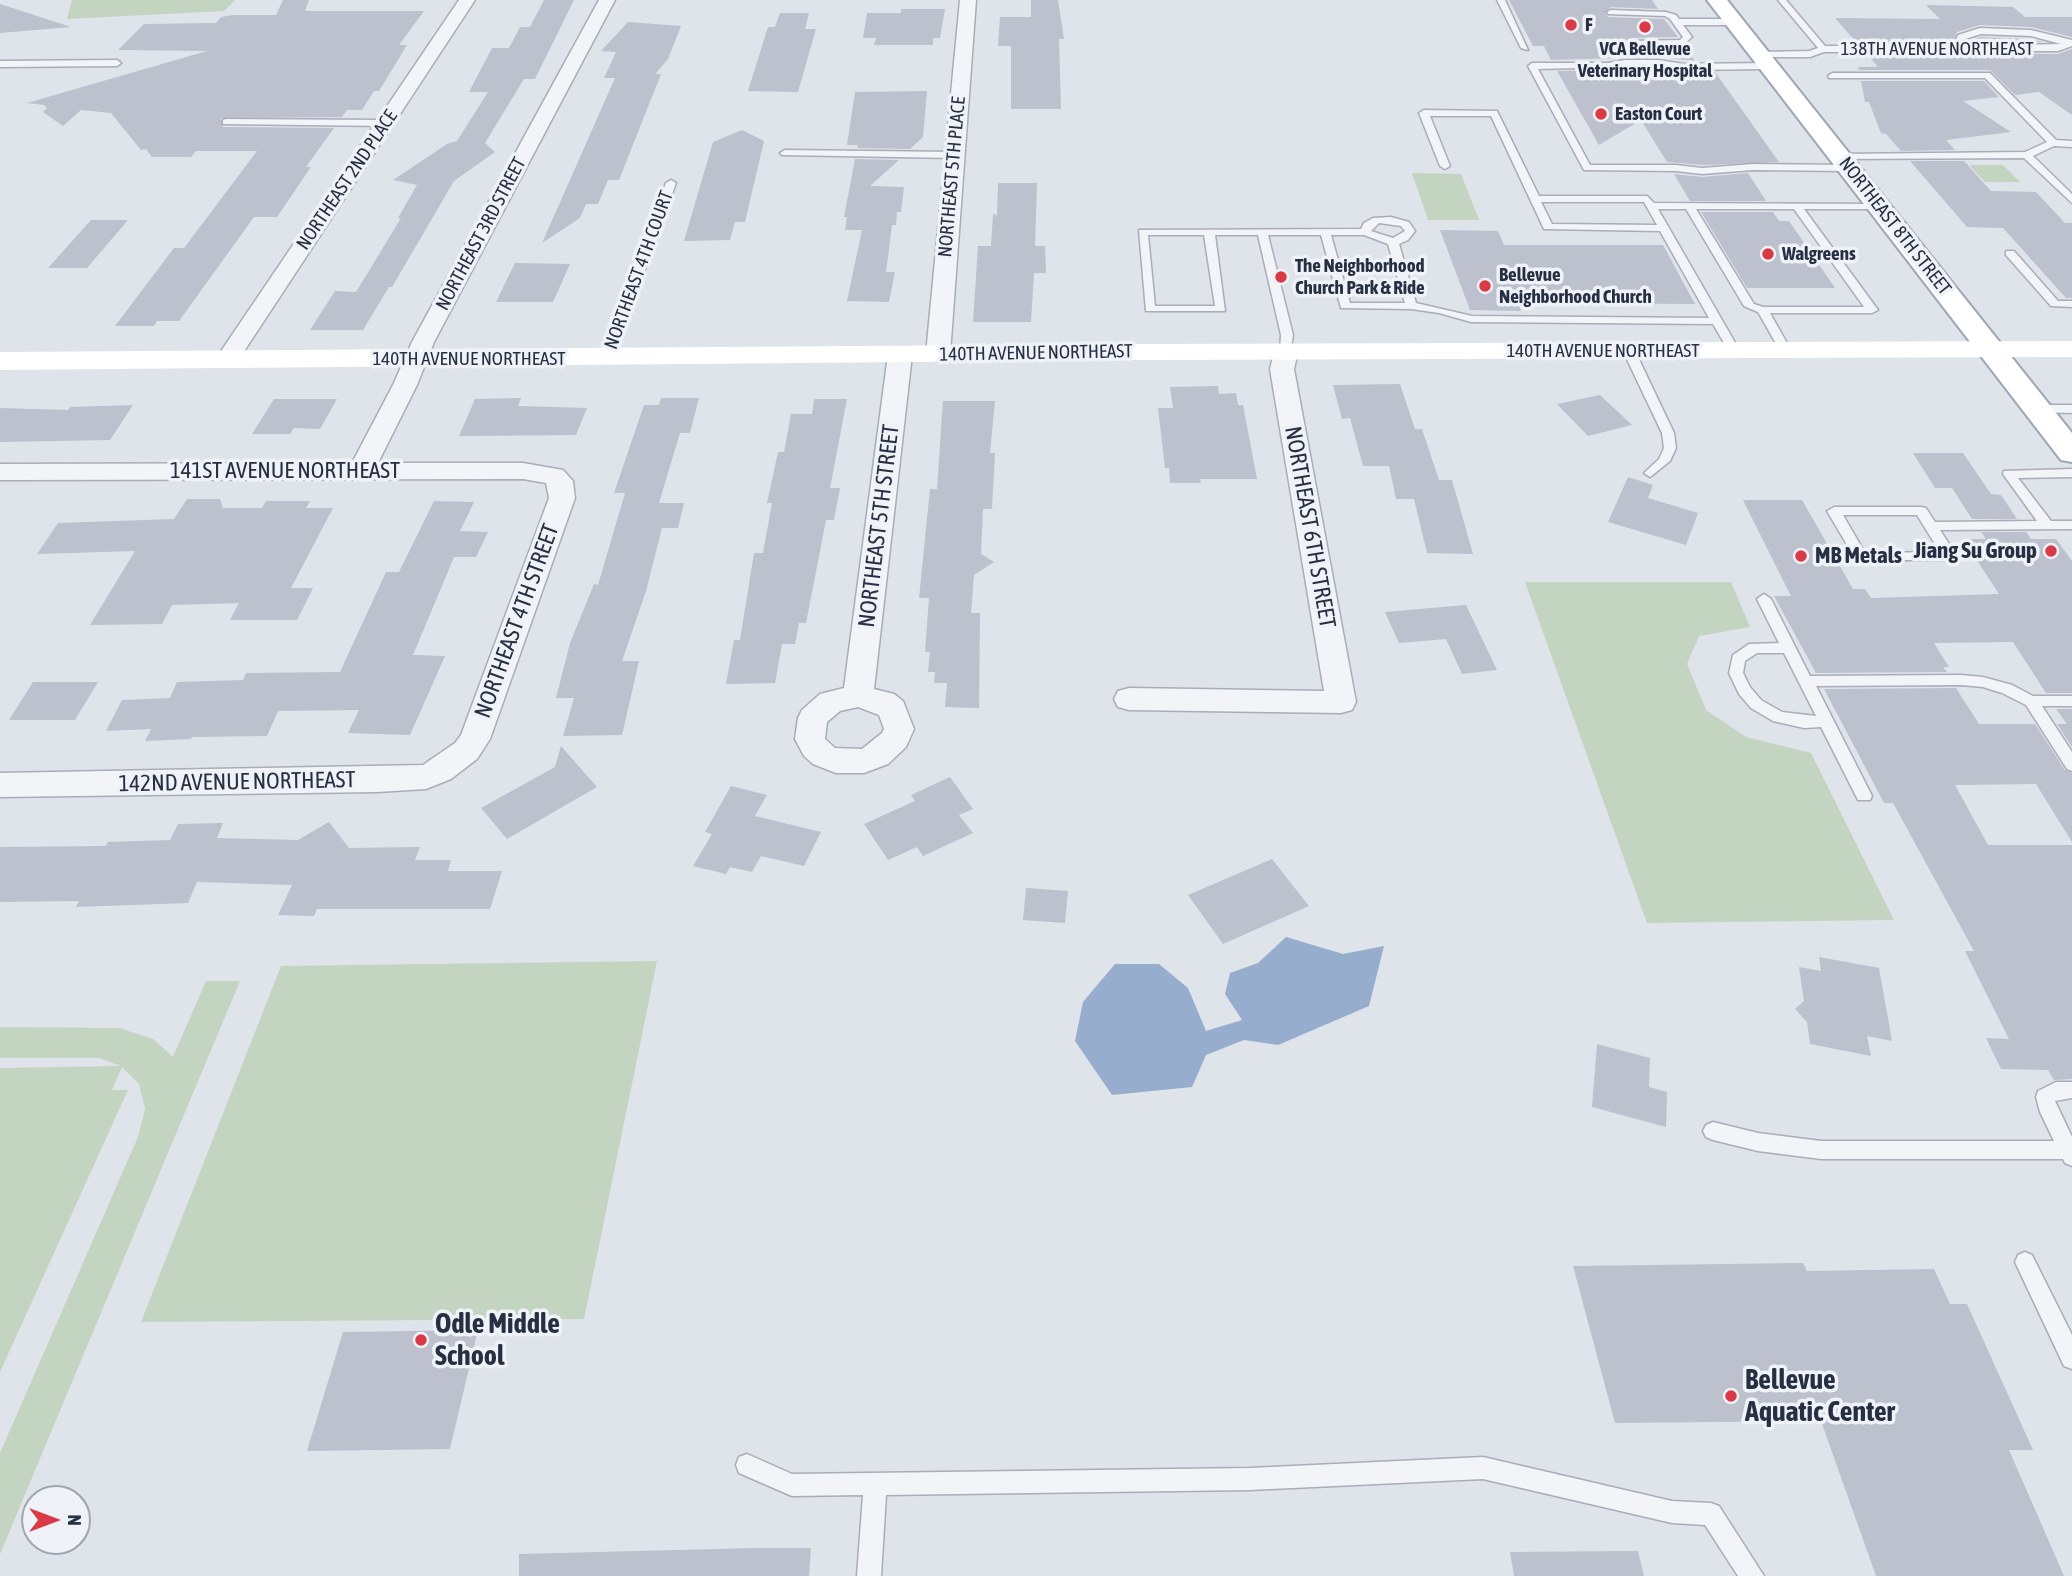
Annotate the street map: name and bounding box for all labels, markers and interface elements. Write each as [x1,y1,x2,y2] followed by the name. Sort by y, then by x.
[1585,14,1593,36] place label: F
[1563,17,1579,33] marker: F
[1637,19,1653,35] marker: VCA Bellevue Veterinary Hospital
[1578,38,1712,82] place label: VCA Bellevue Veterinary Hospital
[1840,38,2034,60] street label: 138TH AVENUE NORTHEAST
[934,96,970,258] street label: NORTHEAST 5TH PLACE
[1615,103,1702,125] place label: Easton Court
[292,106,402,254] street label: NORTHEAST 2ND PLACE
[1593,106,1609,122] marker: Easton Court
[1834,152,1956,300] street label: NORTHEAST 8TH STREET
[431,154,531,314] street label: NORTHEAST 3RD STREET
[600,188,678,352] street label: NORTHEAST 4TH COURT
[1782,243,1856,265] place label: Walgreens
[1760,246,1776,262] marker: Walgreens
[1295,255,1425,299] place label: The Neighborhood Church Park & Ride
[1499,264,1652,308] place label: Bellevue Neighborhood Church
[1273,269,1289,285] marker: The Neighborhood Church Park & Ride
[1477,278,1493,294] marker: Bellevue Neighborhood Church
[939,340,1133,366] street label: 140TH AVENUE NORTHEAST
[1506,340,1700,362] street label: 140TH AVENUE NORTHEAST
[372,348,566,370] street label: 140TH AVENUE NORTHEAST
[853,423,905,629] street label: NORTHEAST 5TH STREET
[1279,424,1341,630] street label: NORTHEAST 6TH STREET
[170,457,400,485] street label: 141ST AVENUE NORTHEAST
[469,520,565,722] street label: NORTHEAST 4TH STREET
[1914,537,2037,565] place label: Jiang Su Group
[1815,542,1902,570] place label: MB Metals
[2043,543,2059,559] marker: Jiang Su Group
[1793,548,1809,564] marker: MB Metals
[118,766,356,798] street label: 142ND AVENUE NORTHEAST
[435,1307,560,1373] place label: Odle Middle School
[413,1332,429,1348] marker: Odle Middle School
[1745,1363,1895,1429] place label: Bellevue Aquatic Center
[1723,1388,1739,1404] marker: Bellevue Aquatic Center
[21,1485,91,1555] north arrow
[64,1514,86,1526] text: N

